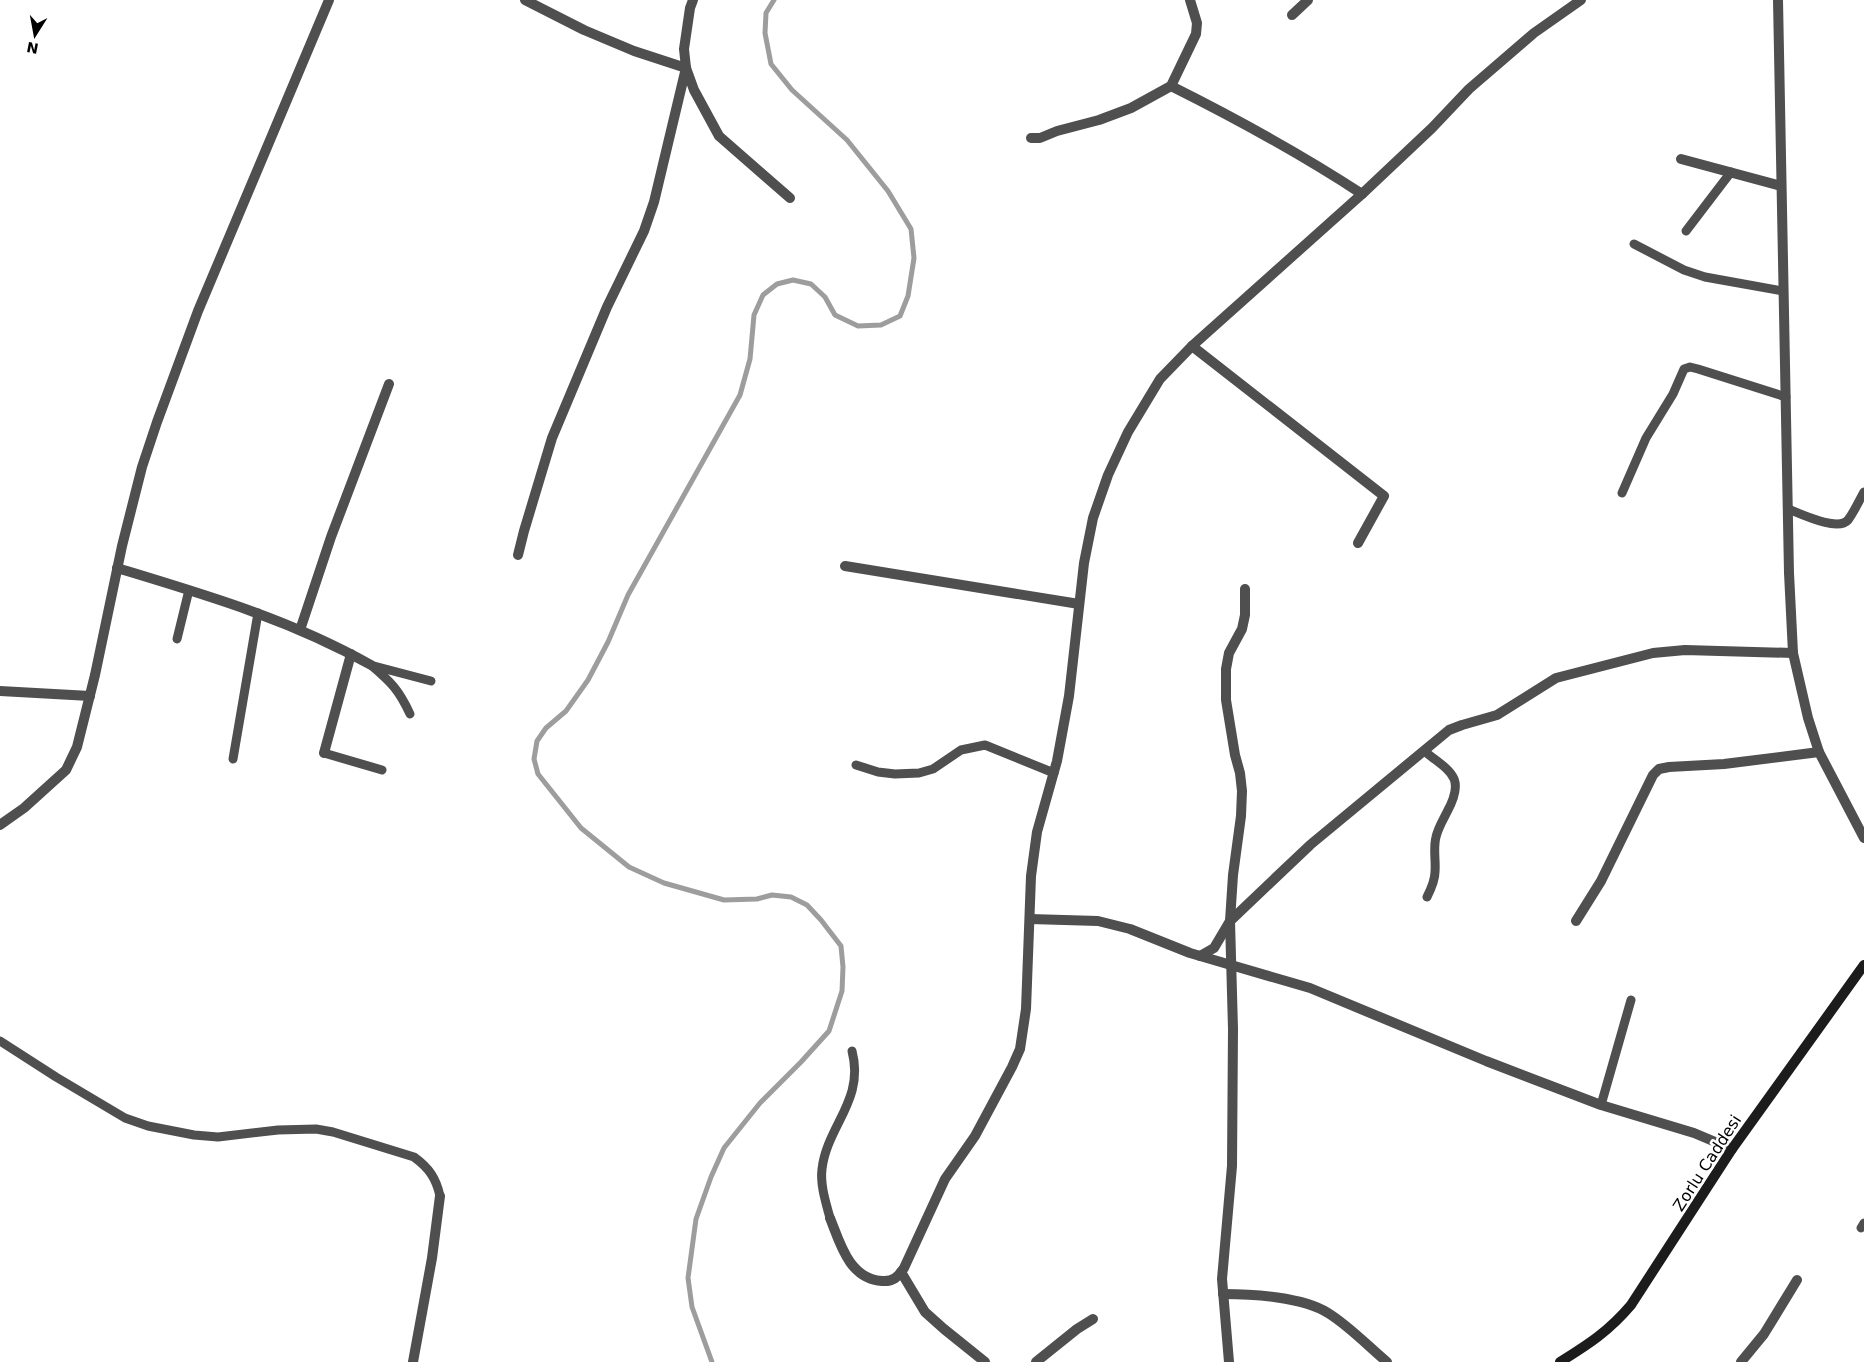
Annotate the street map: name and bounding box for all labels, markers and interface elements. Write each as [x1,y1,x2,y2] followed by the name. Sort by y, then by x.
[10,10,60,60] north arrow
[25,39,40,57] text: N
[1669,1111,1745,1215] street label: Zorlu Caddesi

